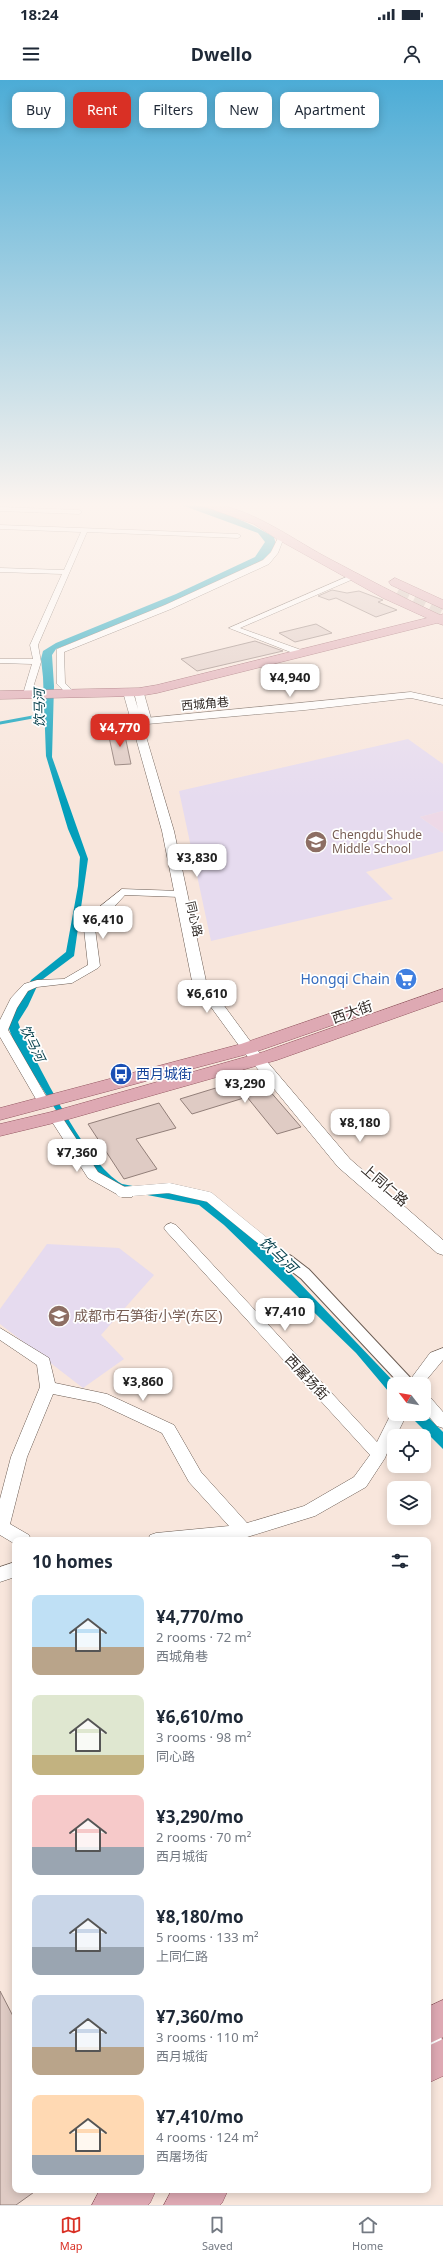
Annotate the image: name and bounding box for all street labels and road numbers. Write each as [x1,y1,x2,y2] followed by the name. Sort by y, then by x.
[180,693,230,714] street label: 西城角巷
[182,899,207,938] street label: 同心路
[329,996,375,1027] street label: 西大街
[358,1159,413,1210] street label: 上同仁路
[281,1350,333,1404] street label: 西屠场街

